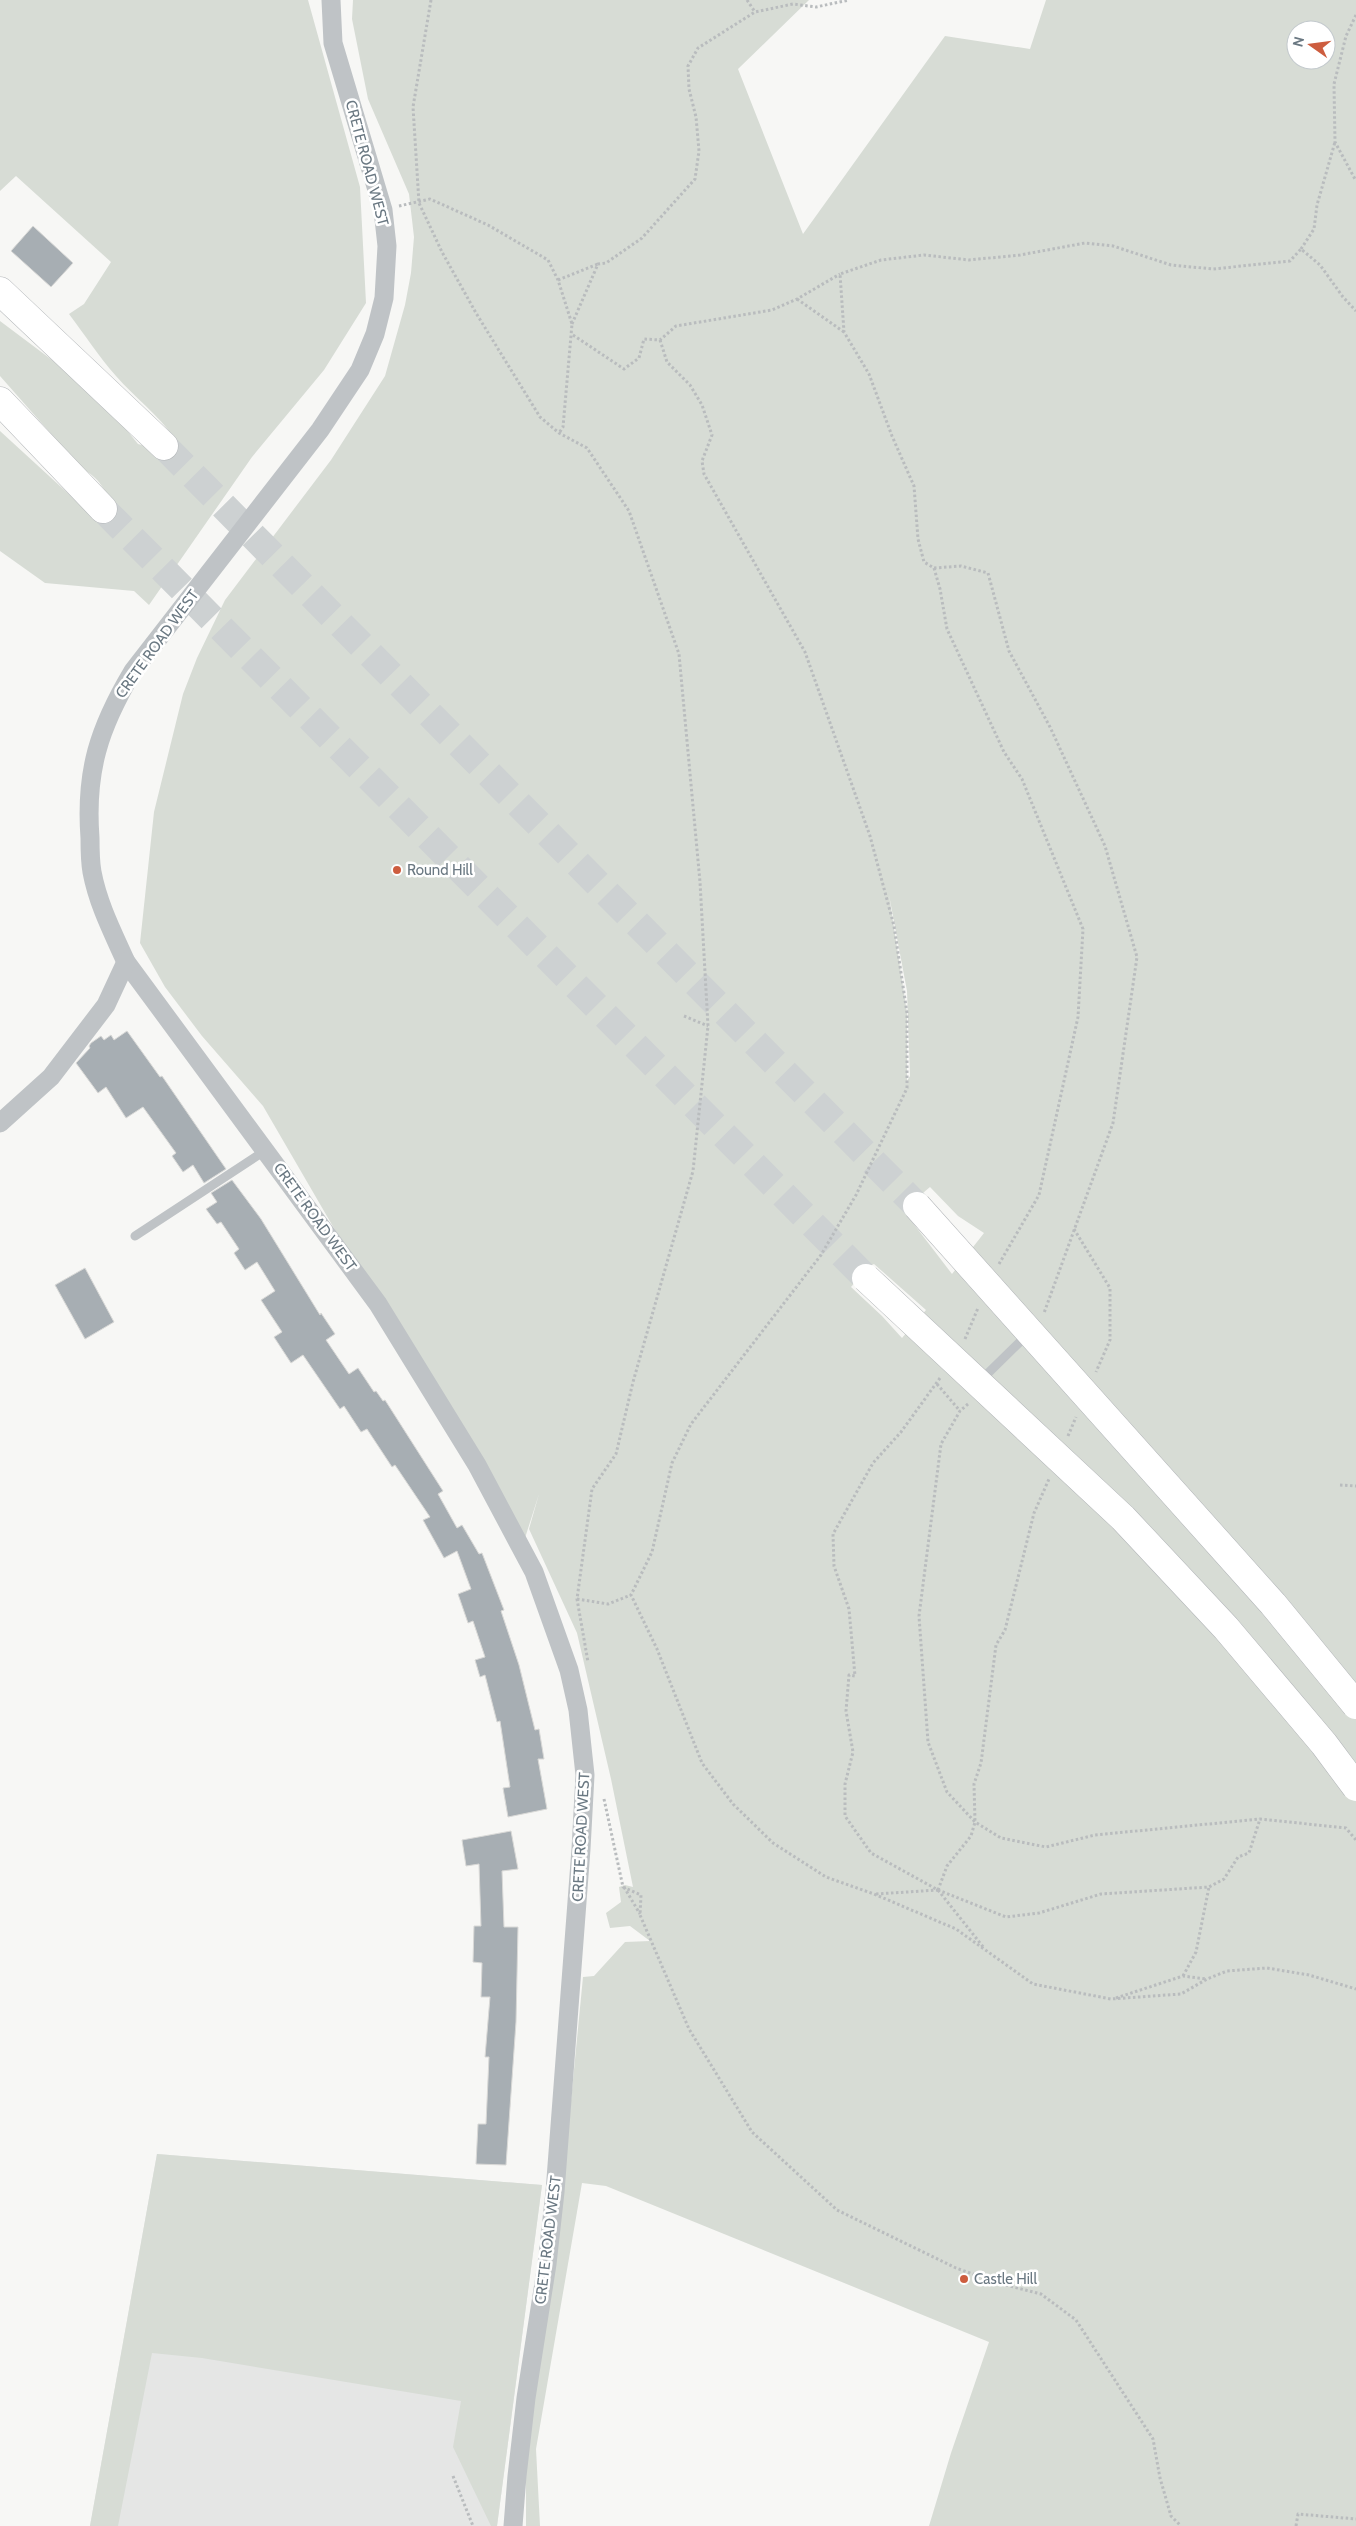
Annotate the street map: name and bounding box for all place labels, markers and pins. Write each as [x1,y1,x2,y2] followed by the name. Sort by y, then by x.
[407,861,473,879] place label: Round Hill
[391,864,403,876] marker: Round Hill
[974,2270,1037,2288] place label: Castle Hill
[958,2273,970,2285] marker: Castle Hill

